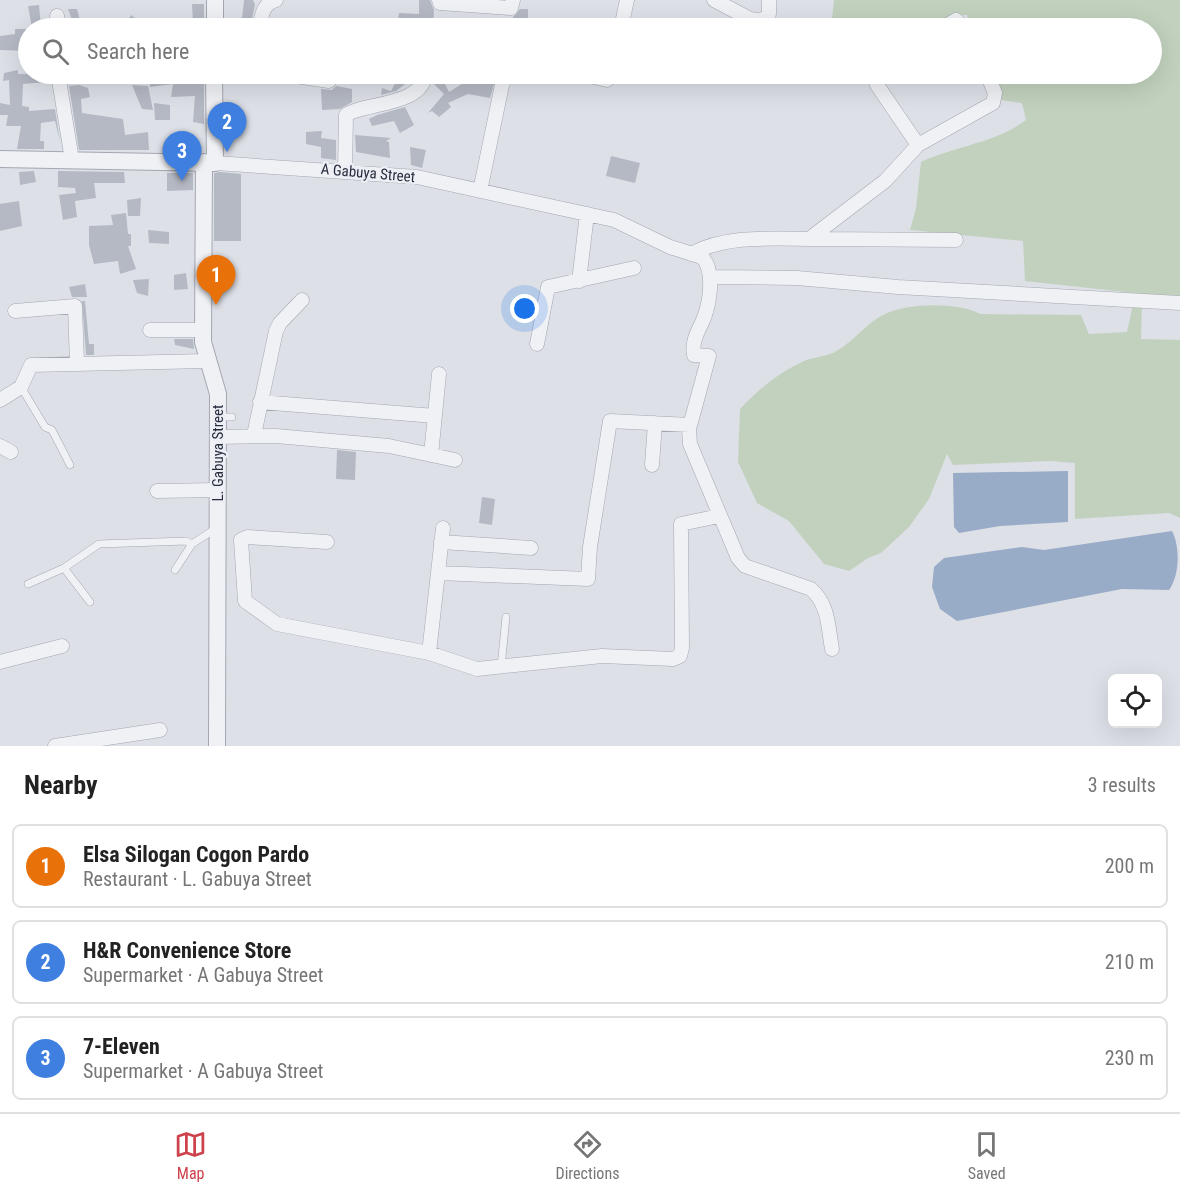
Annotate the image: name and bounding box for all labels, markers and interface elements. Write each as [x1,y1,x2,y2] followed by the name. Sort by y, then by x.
[18,18,1162,84] search box
[39,35,72,68] icon: search
[87,39,189,64] text: Search here
[208,102,246,152] pin: 2
[162,132,201,181] pin: 3
[320,160,416,186] street label: A Gabuya Street
[196,256,236,305] pin: 1
[510,294,539,323] your location
[209,404,227,502] street label: L. Gabuya Street
[1108,674,1162,728] map controls
[1108,674,1162,728] button: locate
[24,770,98,800] text: Nearby
[1088,773,1156,797] text: 3 results
[83,842,309,867] text: Elsa Silogan Cogon Pardo
[40,854,51,878] text: 1
[1105,854,1154,878] text: 200 m
[83,867,312,891] text: Restaurant · L. Gabuya Street
[83,938,291,963] text: H&R Convenience Store
[40,950,51,974] text: 2
[1105,950,1154,974] text: 210 m
[83,963,324,987] text: Supermarket · A Gabuya Street
[83,1034,160,1059] text: 7-Eleven
[40,1046,51,1070] text: 3
[1105,1046,1154,1070] text: 230 m
[83,1059,324,1083] text: Supermarket · A Gabuya Street
[174,1128,207,1183] tab: Map
[556,1128,619,1183] tab: Directions
[968,1128,1006,1183] tab: Saved

